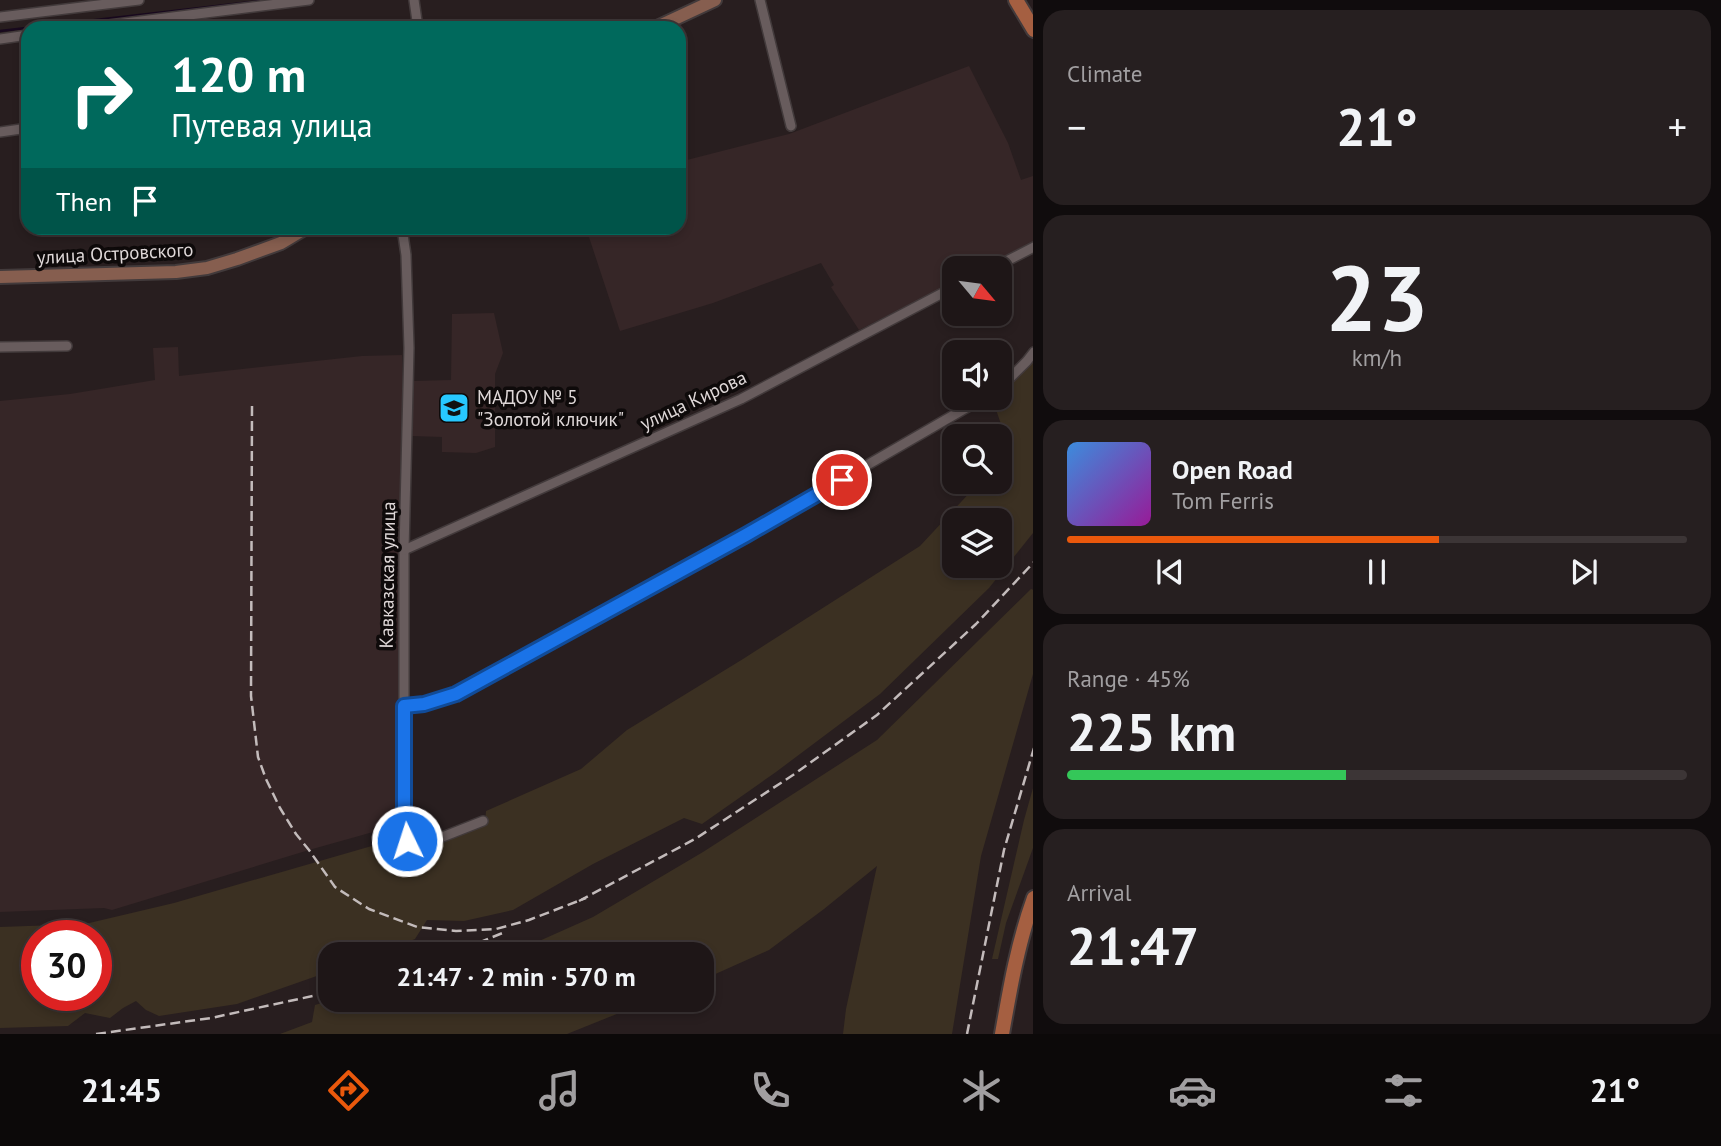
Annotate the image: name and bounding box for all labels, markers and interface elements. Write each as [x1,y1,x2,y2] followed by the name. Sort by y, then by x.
[171,42,306,106] text: 120 m
[56,49,147,140] icon: right
[1067,59,1142,88] text: Climate
[1336,93,1418,160] text: 21°
[1067,102,1086,151] text: −
[1668,102,1687,151] text: +
[171,104,373,146] text: Путевая улица
[126,182,164,220] icon: arrive
[56,185,112,218] text: Then
[36,237,194,269] street label: улица Островского
[1325,238,1429,356] text: 23
[942,256,1012,326] north arrow
[942,256,1012,578] map controls
[942,340,1012,410] button: sound
[1352,343,1402,372] text: km/h
[636,365,750,435] street label: улица Кирова
[477,385,624,431] place label: МАДОУ № 5 "Золотой ключик"
[437,391,471,425] school or university icon: МАДОУ № 5 "Золотой ключик"
[942,424,1012,494] button: search
[812,450,872,510] pin
[1172,453,1293,486] text: Open Road
[823,461,861,499] icon: arrive
[1172,486,1274,515] text: Tom Ferris
[374,501,400,649] street label: Кавказская улица
[942,508,1012,578] button: layers
[1151,553,1189,591] icon: previous
[1358,553,1396,591] icon: pause
[1565,553,1603,591] icon: next
[1067,664,1190,693] text: Range · 45%
[1067,698,1236,765] text: 225 km
[370,804,444,878] position arrow
[1067,878,1131,907] text: Arrival
[1067,912,1199,979] text: 21:47
[21,920,112,1011] speed limit sign: 30
[396,960,636,993] text: 21:47 · 2 min · 570 m
[324,1066,373,1115] icon: directions
[535,1066,584,1115] icon: music
[746,1066,795,1115] icon: phone
[957,1066,1006,1115] icon: climate
[1168,1066,1217,1115] icon: car
[1379,1066,1428,1115] icon: filters
[81,1069,162,1111] text: 21:45
[1590,1069,1640,1111] text: 21°

